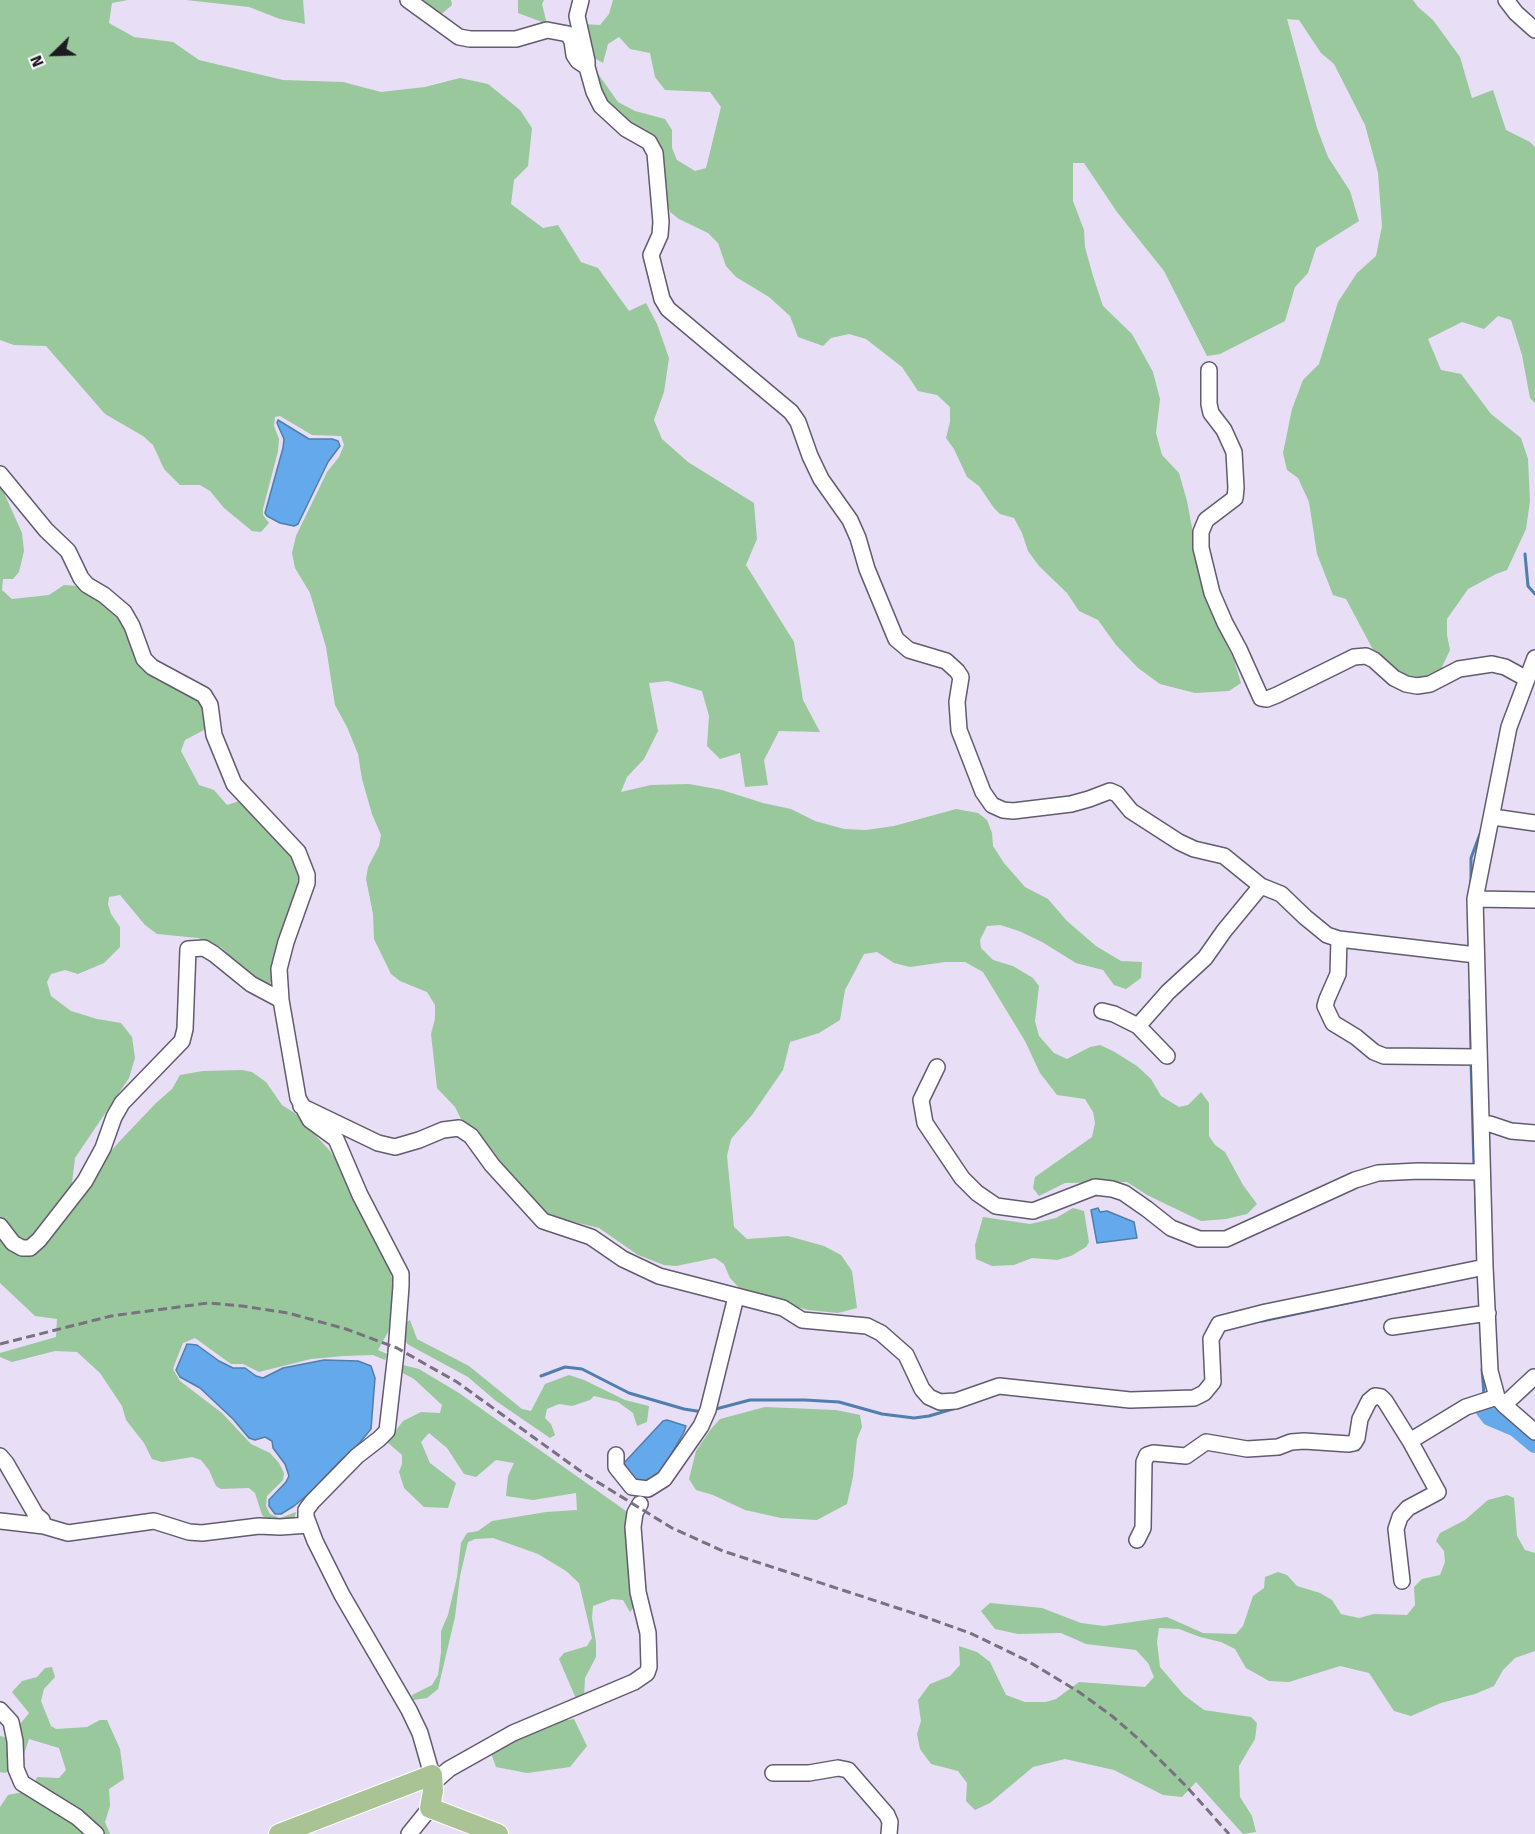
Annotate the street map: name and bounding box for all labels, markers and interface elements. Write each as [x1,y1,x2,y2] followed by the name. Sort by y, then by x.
[24,24,84,84] north arrow
[26,53,48,70] text: N

